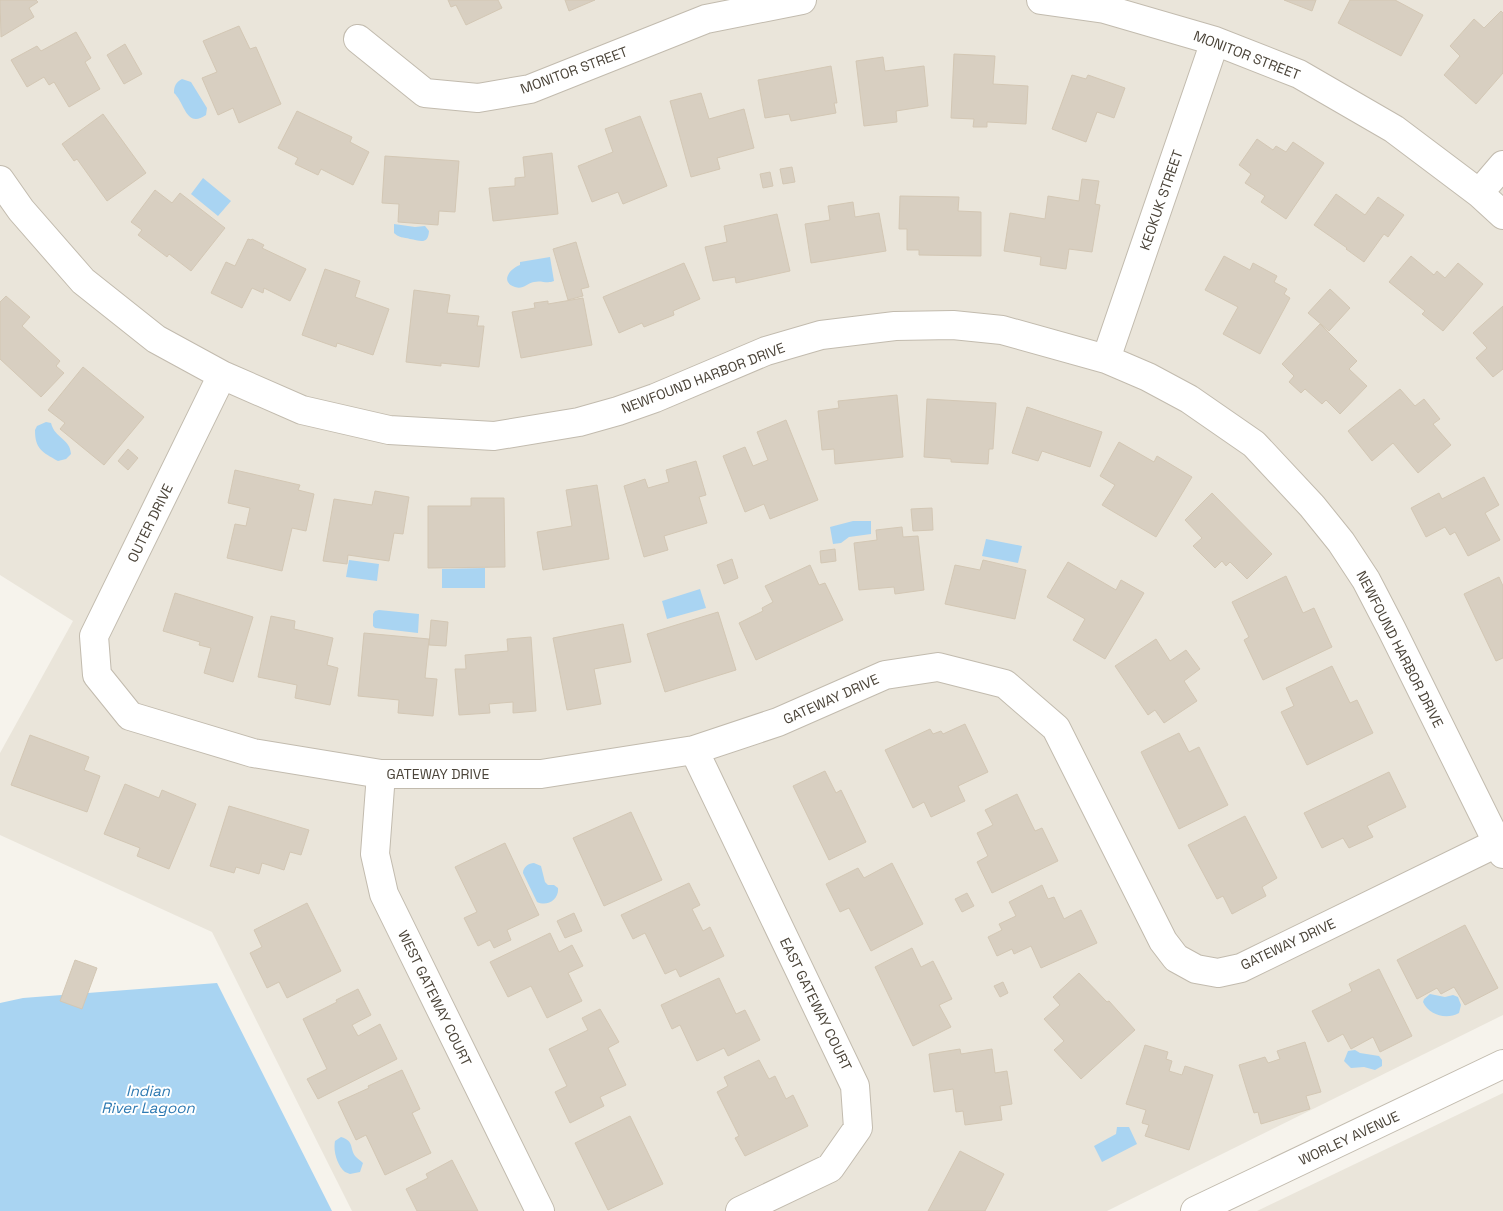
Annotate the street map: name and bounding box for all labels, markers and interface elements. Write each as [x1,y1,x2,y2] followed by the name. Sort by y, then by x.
[1191,26,1303,84] street label: MONITOR STREET
[518,42,630,98] street label: MONITOR STREET
[1135,147,1187,253] street label: KEOKUK STREET
[619,338,787,418] street label: NEWFOUND HARBOR DRIVE
[123,481,177,565] street label: OUTER DRIVE
[1353,568,1448,731] street label: NEWFOUND HARBOR DRIVE
[780,670,882,728] street label: GATEWAY DRIVE
[387,765,490,783] street label: GATEWAY DRIVE
[1238,914,1338,974] street label: GATEWAY DRIVE
[394,927,476,1069] street label: WEST GATEWAY COURT
[776,935,856,1073] street label: EAST GATEWAY COURT
[101,1081,195,1117] water label: Indian River Lagoon
[1296,1107,1402,1169] street label: WORLEY AVENUE

